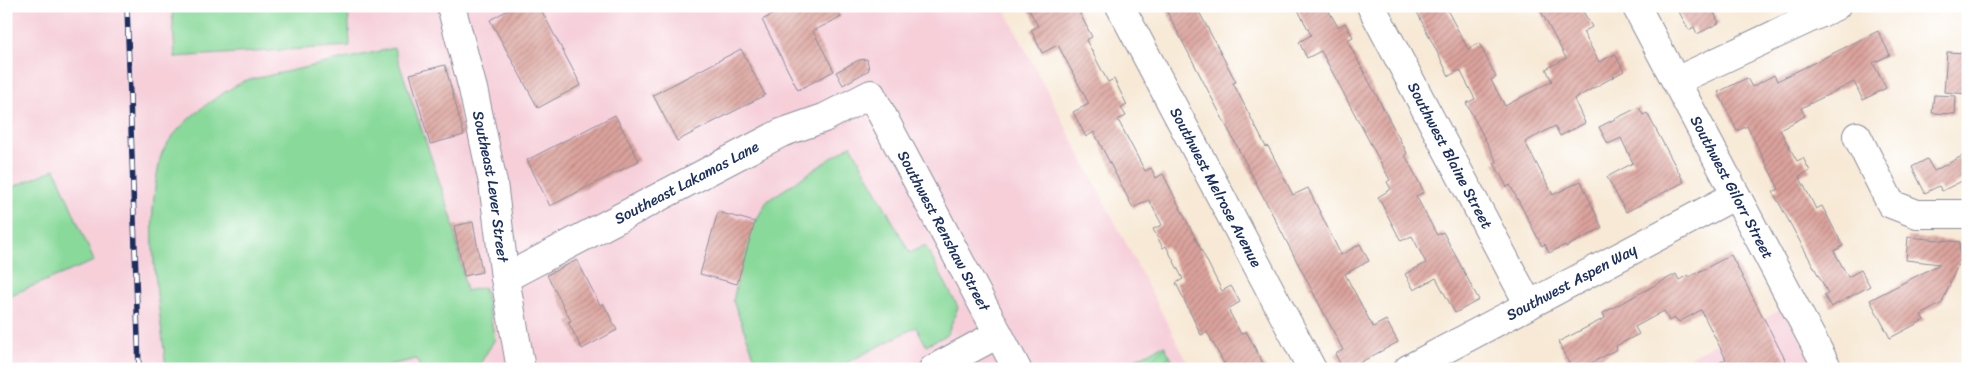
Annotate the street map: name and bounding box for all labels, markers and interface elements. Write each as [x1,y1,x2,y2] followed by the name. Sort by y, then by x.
[1400,77,1500,234] street label: Southwest Blaine Street
[1163,102,1269,272] street label: Southwest Melrose Avenue
[465,108,516,265] street label: Southeast Lever Street
[1683,111,1781,264] street label: Southwest Gilorr Street
[609,134,764,232] street label: Southeast Lakamas Lane
[890,146,998,317] street label: Southwest Renshaw Street
[1501,237,1642,328] street label: Southwest Aspen Way

